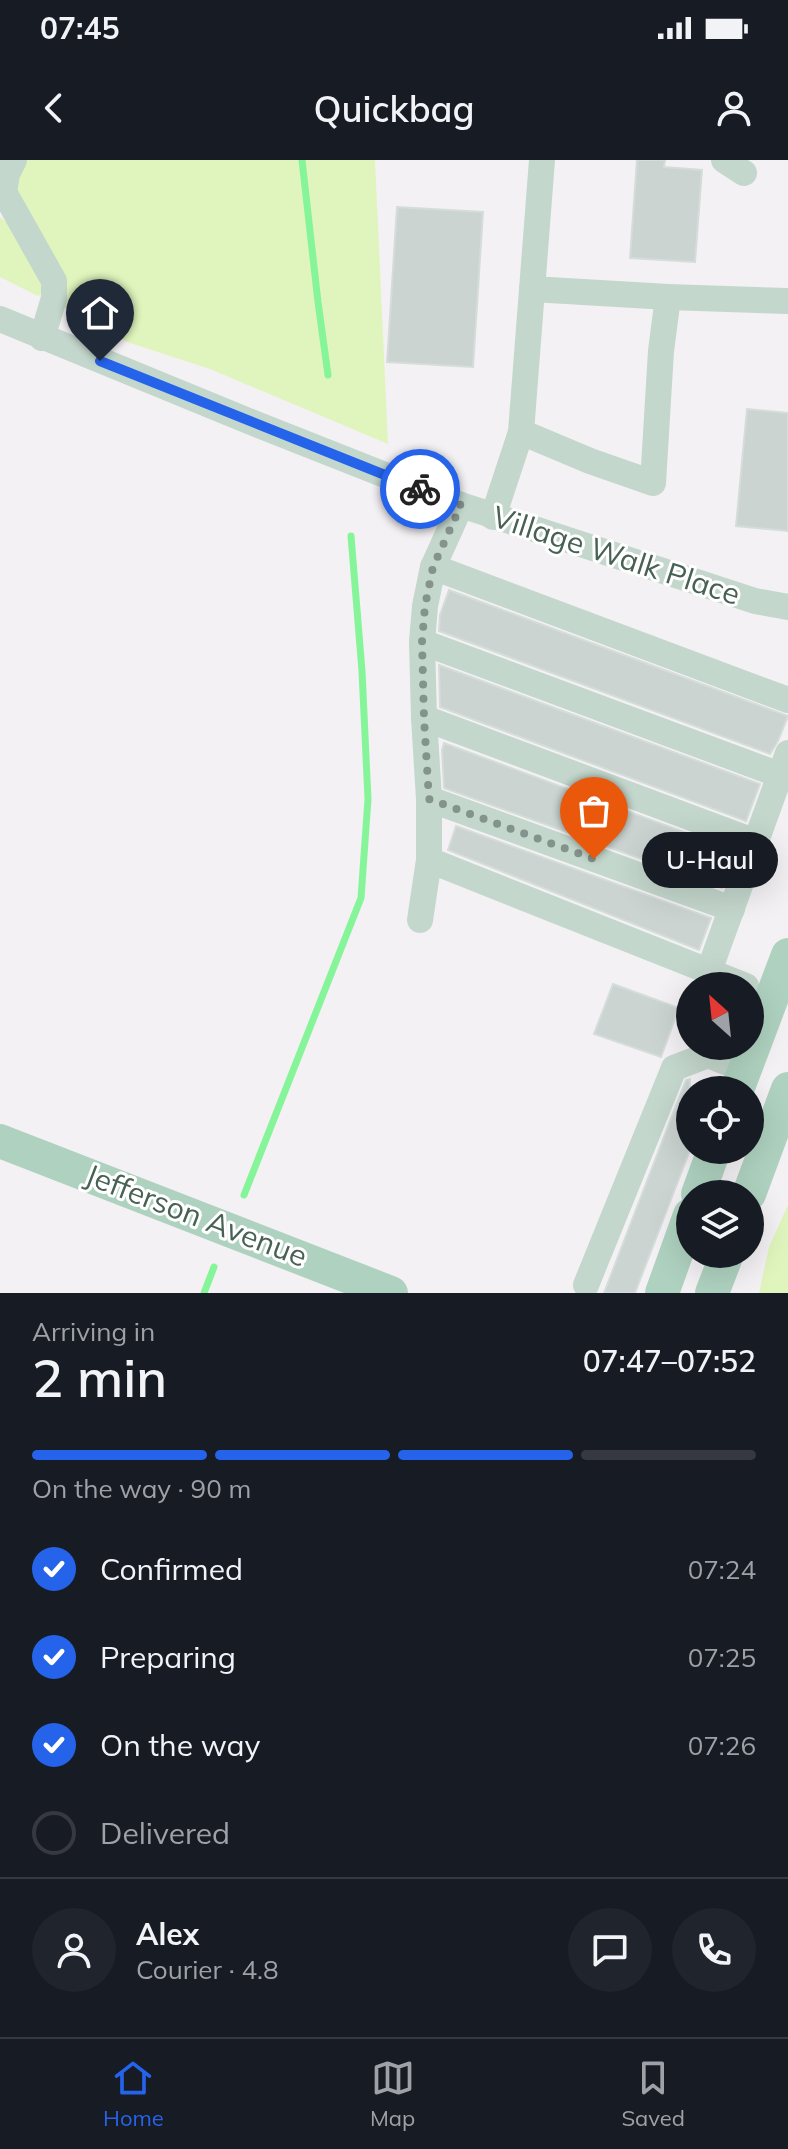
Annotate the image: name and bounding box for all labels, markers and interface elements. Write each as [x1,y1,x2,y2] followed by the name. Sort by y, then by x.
[40,9,119,47] text: 07:45
[32,86,76,130] icon: back
[313,86,475,131] text: Quickbag
[712,86,756,130] icon: person
[66,279,134,361] pin
[78,291,122,335] icon: home
[380,449,460,529] courier
[398,467,442,511] icon: bike
[488,497,745,613] street label: Village Walk Place
[560,777,628,859] pin
[572,789,616,833] icon: bag
[642,831,778,887] callout: U-Haul
[666,843,754,876] text: U-Haul
[676,972,764,1060] north arrow
[676,972,764,1268] map controls
[676,1076,764,1164] button: locate
[80,1155,313,1275] street label: Jefferson Avenue
[676,1180,764,1268] button: layers
[32,1315,155,1348] text: Arriving in
[583,1342,756,1380] text: 07:47–07:52
[32,1345,167,1410] text: 2 min
[32,1472,251,1505] text: On the way · 90 m
[32,1547,76,1591] icon: check
[100,1550,243,1588] text: Confirmed
[688,1553,756,1586] text: 07:24
[32,1635,76,1679] icon: check
[100,1638,236,1676] text: Preparing
[688,1641,756,1674] text: 07:25
[32,1723,76,1767] icon: check
[100,1726,260,1764] text: On the way
[688,1729,756,1762] text: 07:26
[100,1814,230,1852] text: Delivered
[32,1908,116,1992] button: person
[568,1908,652,1992] button: chat
[672,1908,756,1992] button: phone
[136,1915,199,1953] text: Alex
[136,1953,279,1986] text: Courier · 4.8
[103,2056,164,2132] tab: Home
[370,2056,415,2132] tab: Map
[621,2056,685,2132] tab: Saved

